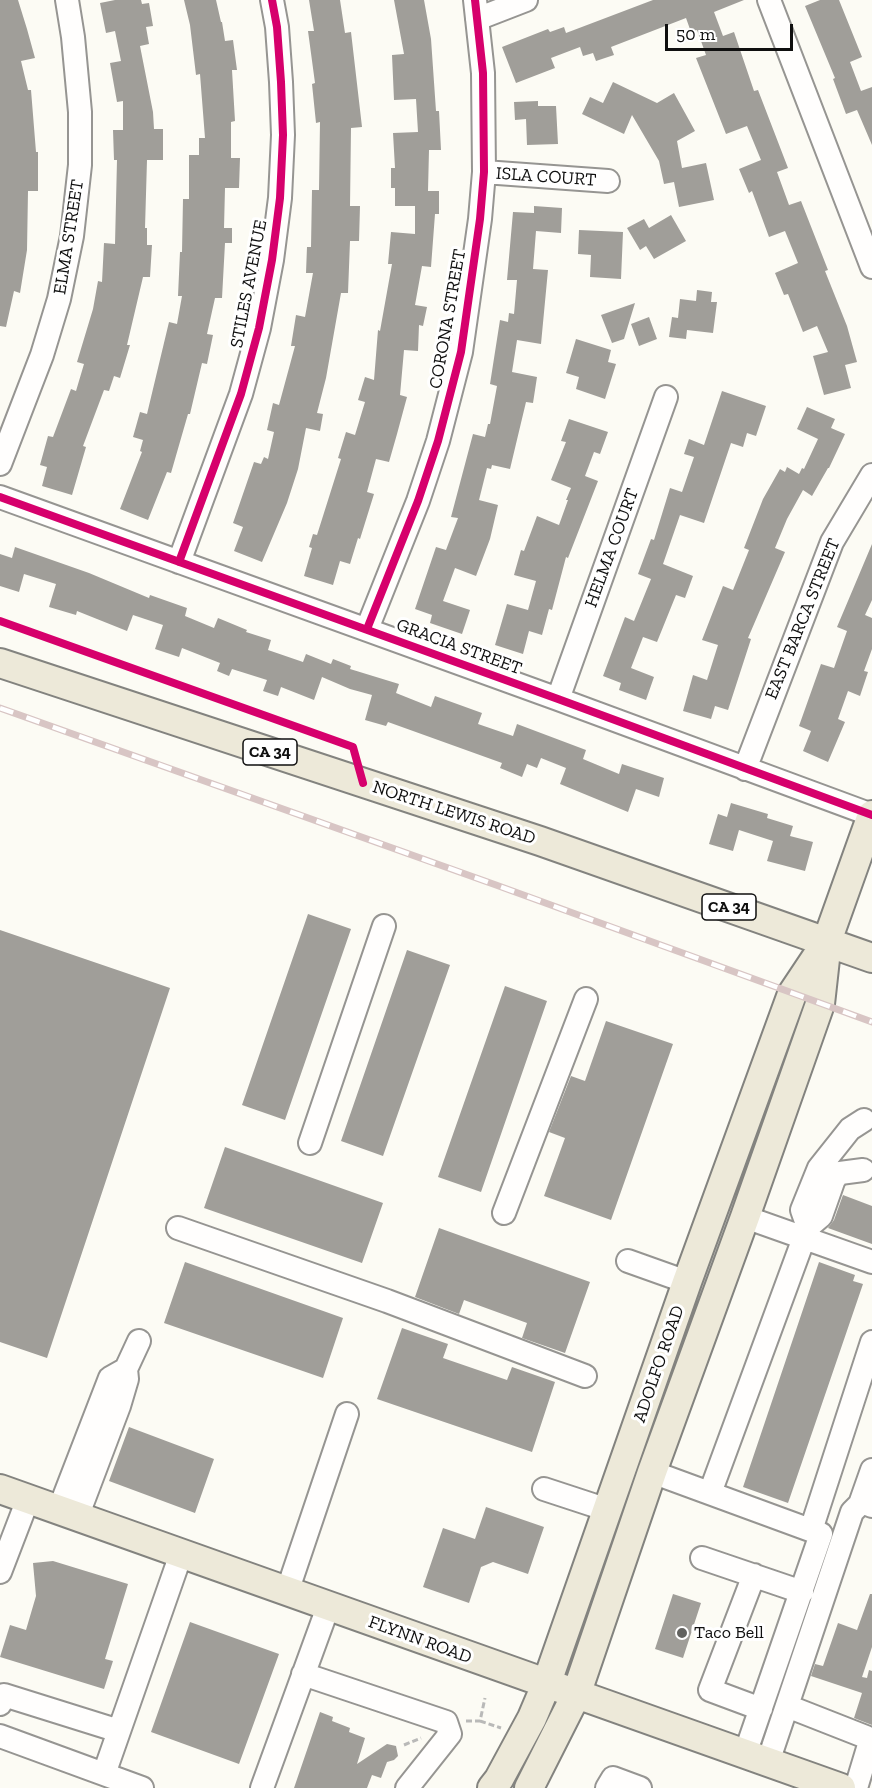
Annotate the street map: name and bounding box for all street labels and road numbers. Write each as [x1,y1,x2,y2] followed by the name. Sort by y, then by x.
[495,163,597,191] street label: ISLA COURT
[49,178,89,296] street label: ELMA STREET
[226,218,272,350] street label: STILES AVENUE
[425,248,471,390] street label: CORONA STREET
[580,485,644,611] street label: HELMA COURT
[761,535,845,703] street label: EAST BARCA STREET
[393,614,525,680] street label: GRACIA STREET
[243,739,297,765] road number: CA 34
[370,776,538,850] street label: NORTH LEWIS ROAD
[702,894,756,920] road number: CA 34
[629,1303,689,1425] street label: ADOLFO ROAD
[365,1611,475,1669] street label: FLYNN ROAD

